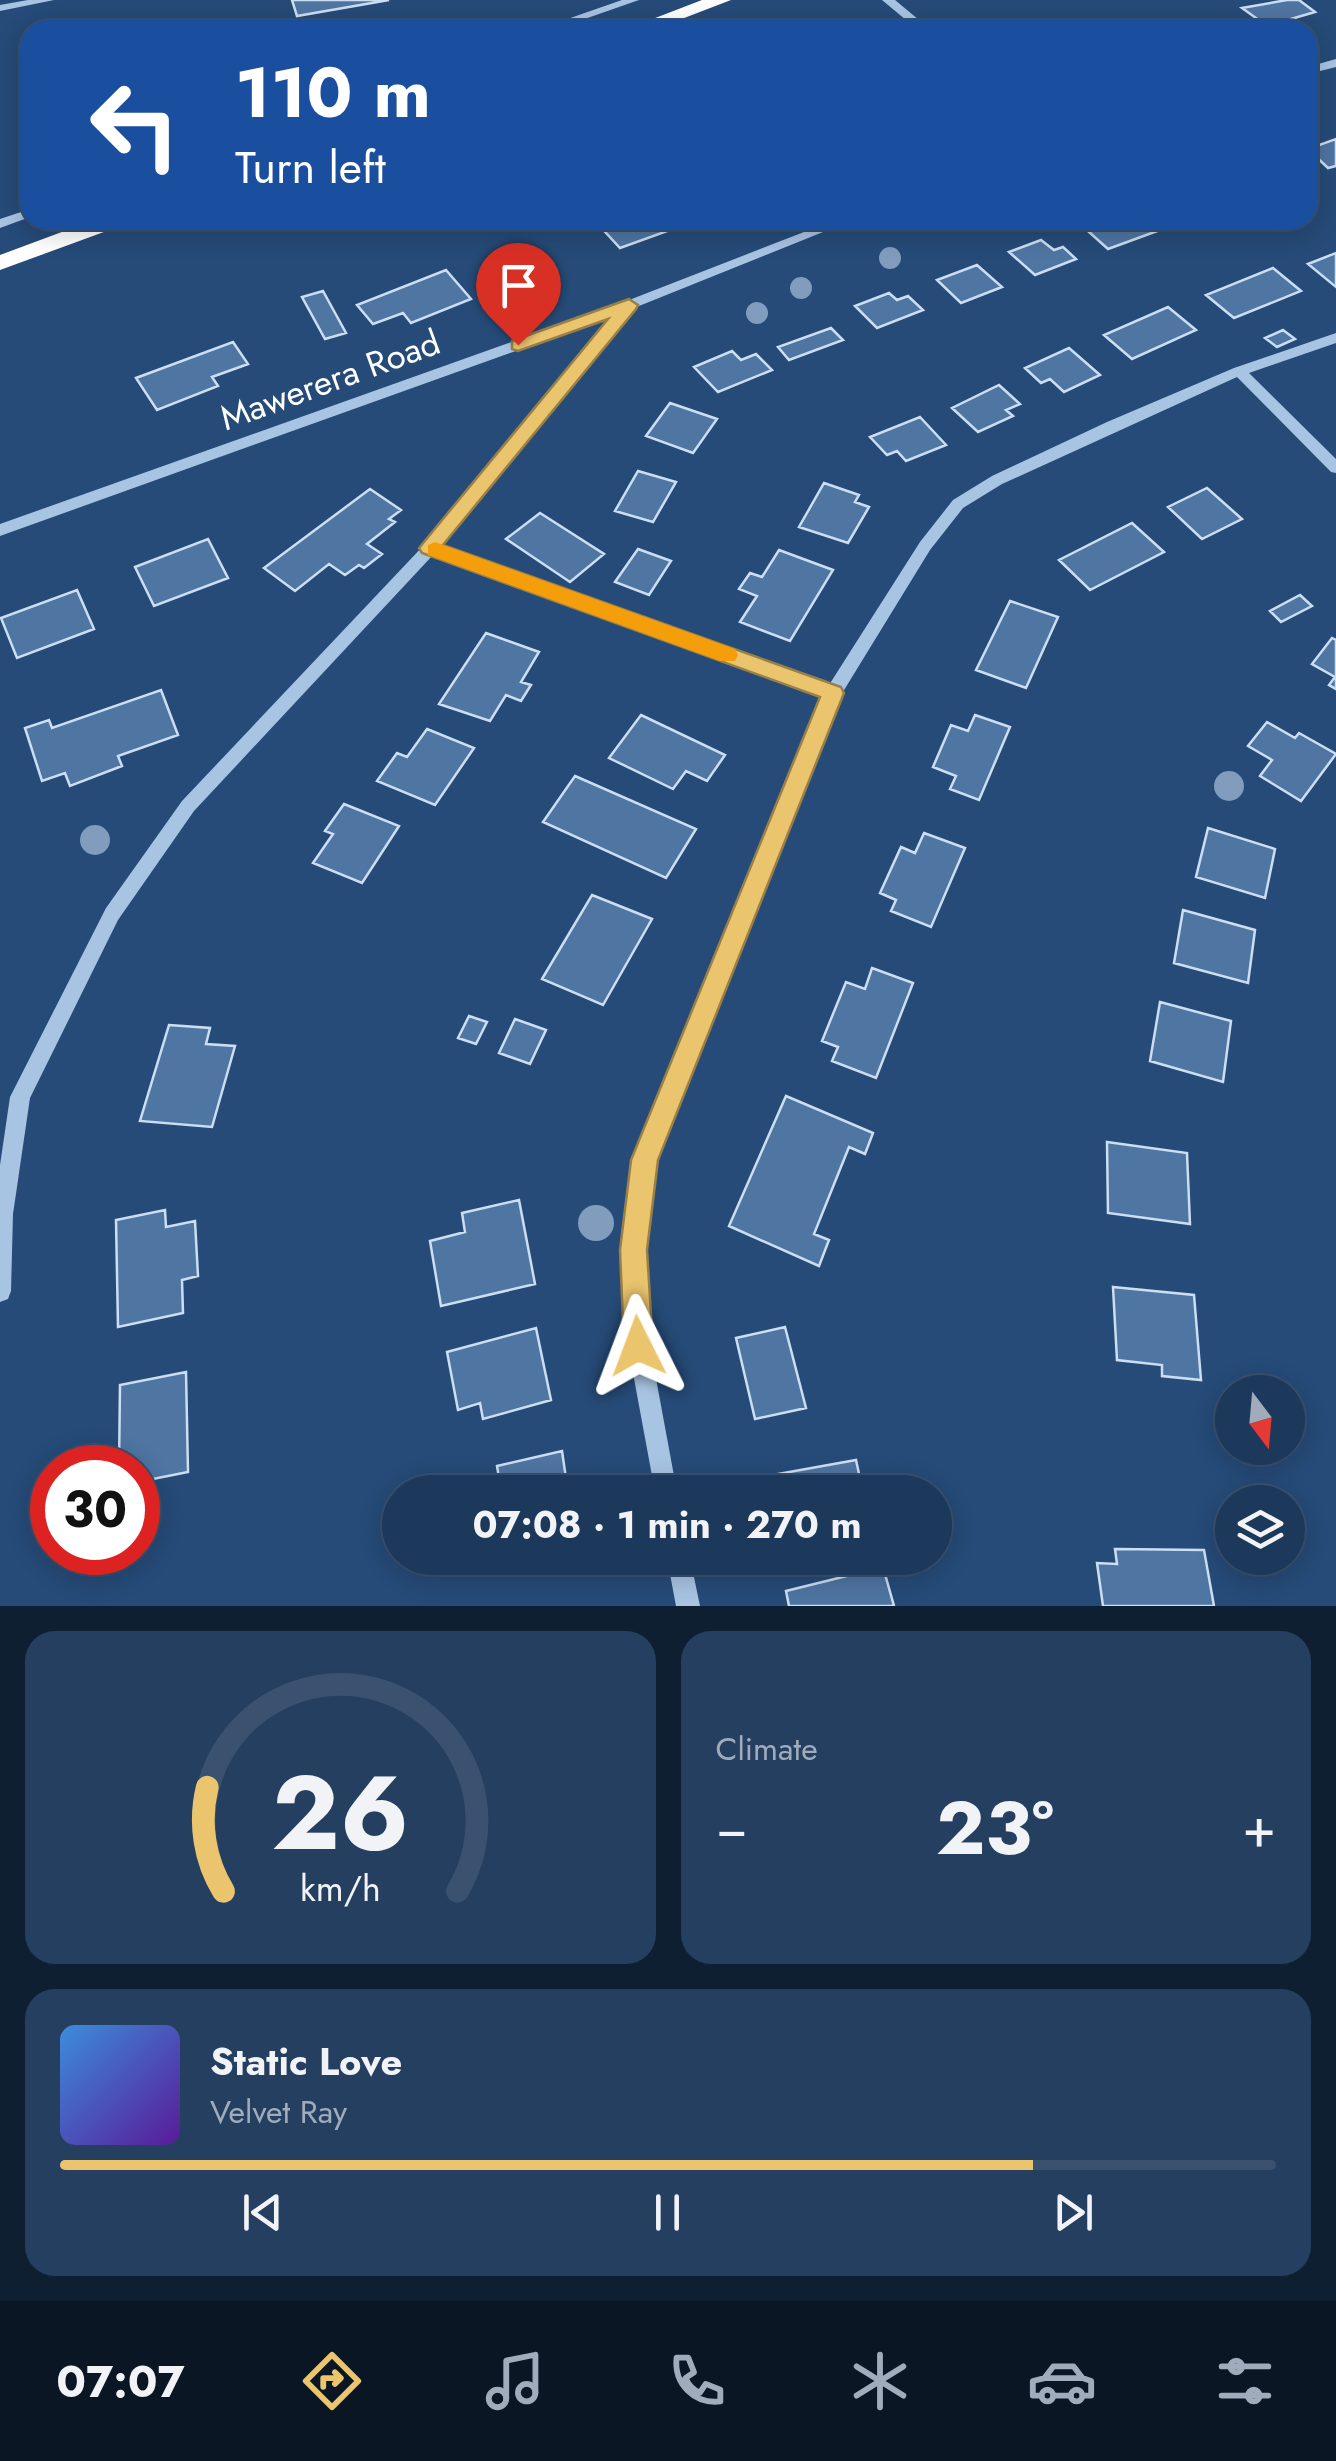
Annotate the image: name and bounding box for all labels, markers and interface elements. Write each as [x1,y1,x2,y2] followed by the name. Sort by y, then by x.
[235,42,431,143] text: 110 m
[70,60,200,190] icon: left
[235,135,386,200] text: Turn left
[476,243,561,346] pin
[491,258,546,313] icon: arrive
[213,317,447,443] street label: Mawerera Road
[586,1294,690,1398] position arrow
[1215,1375,1305,1465] north arrow
[1215,1375,1305,1575] map controls
[30,1445,160,1575] speed limit sign: 30
[1215,1485,1305,1575] button: layers
[472,1497,862,1552] text: 07:08 · 1 min · 270 m
[716,1726,818,1772] text: Climate
[271,1738,409,1888] text: 26
[936,1774,1054,1882] text: 23°
[716,1788,748,1868] text: −
[1242,1788,1276,1868] text: +
[300,1863,381,1914] text: km/h
[210,2034,402,2089] text: Static Love
[210,2089,347,2135] text: Velvet Ray
[235,2185,290,2240] icon: previous
[640,2185,695,2240] icon: pause
[1046,2185,1101,2240] icon: next
[297,2346,367,2416] icon: directions
[480,2346,550,2416] icon: music
[662,2346,732,2416] icon: phone
[845,2346,915,2416] icon: climate
[1027,2346,1097,2416] icon: car
[1210,2346,1280,2416] icon: filters
[56,2349,185,2414] text: 07:07

